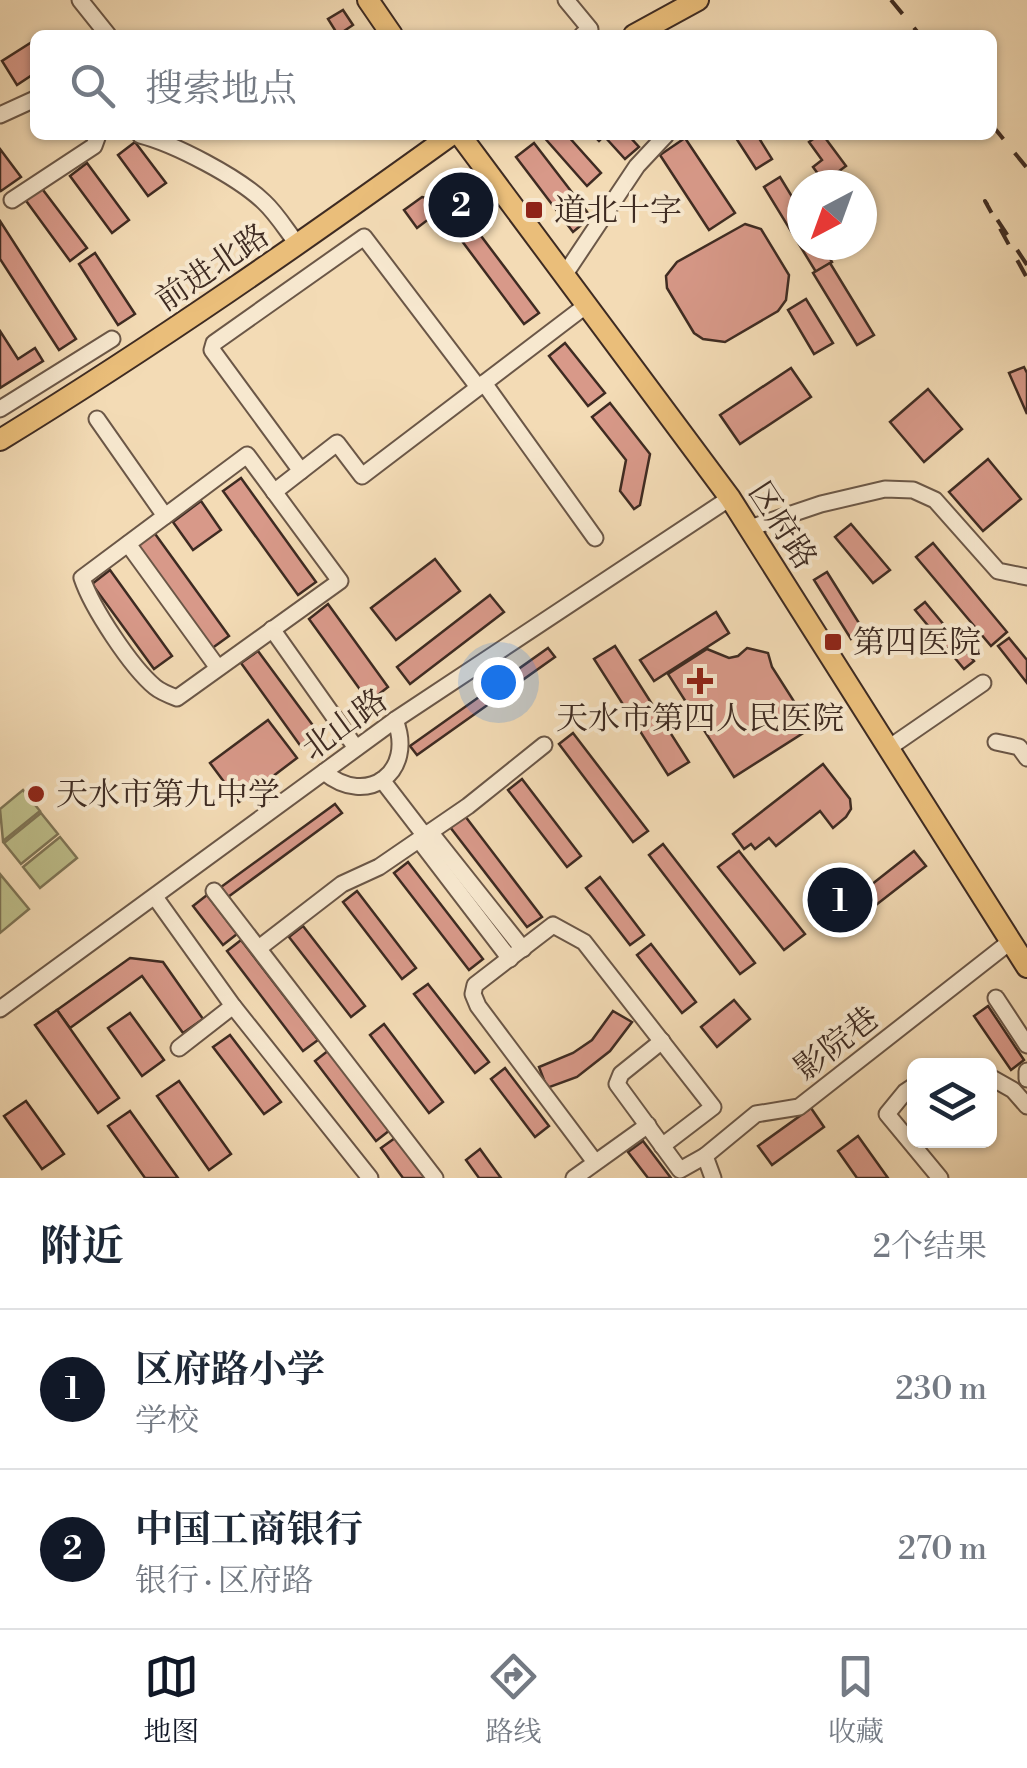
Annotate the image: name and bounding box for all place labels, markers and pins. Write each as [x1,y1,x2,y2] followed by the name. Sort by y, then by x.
[428,168,494,242] pin: 2
[554,191,682,231] place label: 道北十字
[523,199,545,221] marker: 道北十字
[853,623,981,663] place label: 第四医院
[822,631,844,653] marker: 第四医院
[687,668,713,694] marker: 天水市第四人民医院
[556,699,844,739] place label: 天水市第四人民医院
[56,775,280,815] place label: 天水市第九中学
[25,783,47,805] marker: 天水市第九中学
[808,862,872,938] pin: 1

